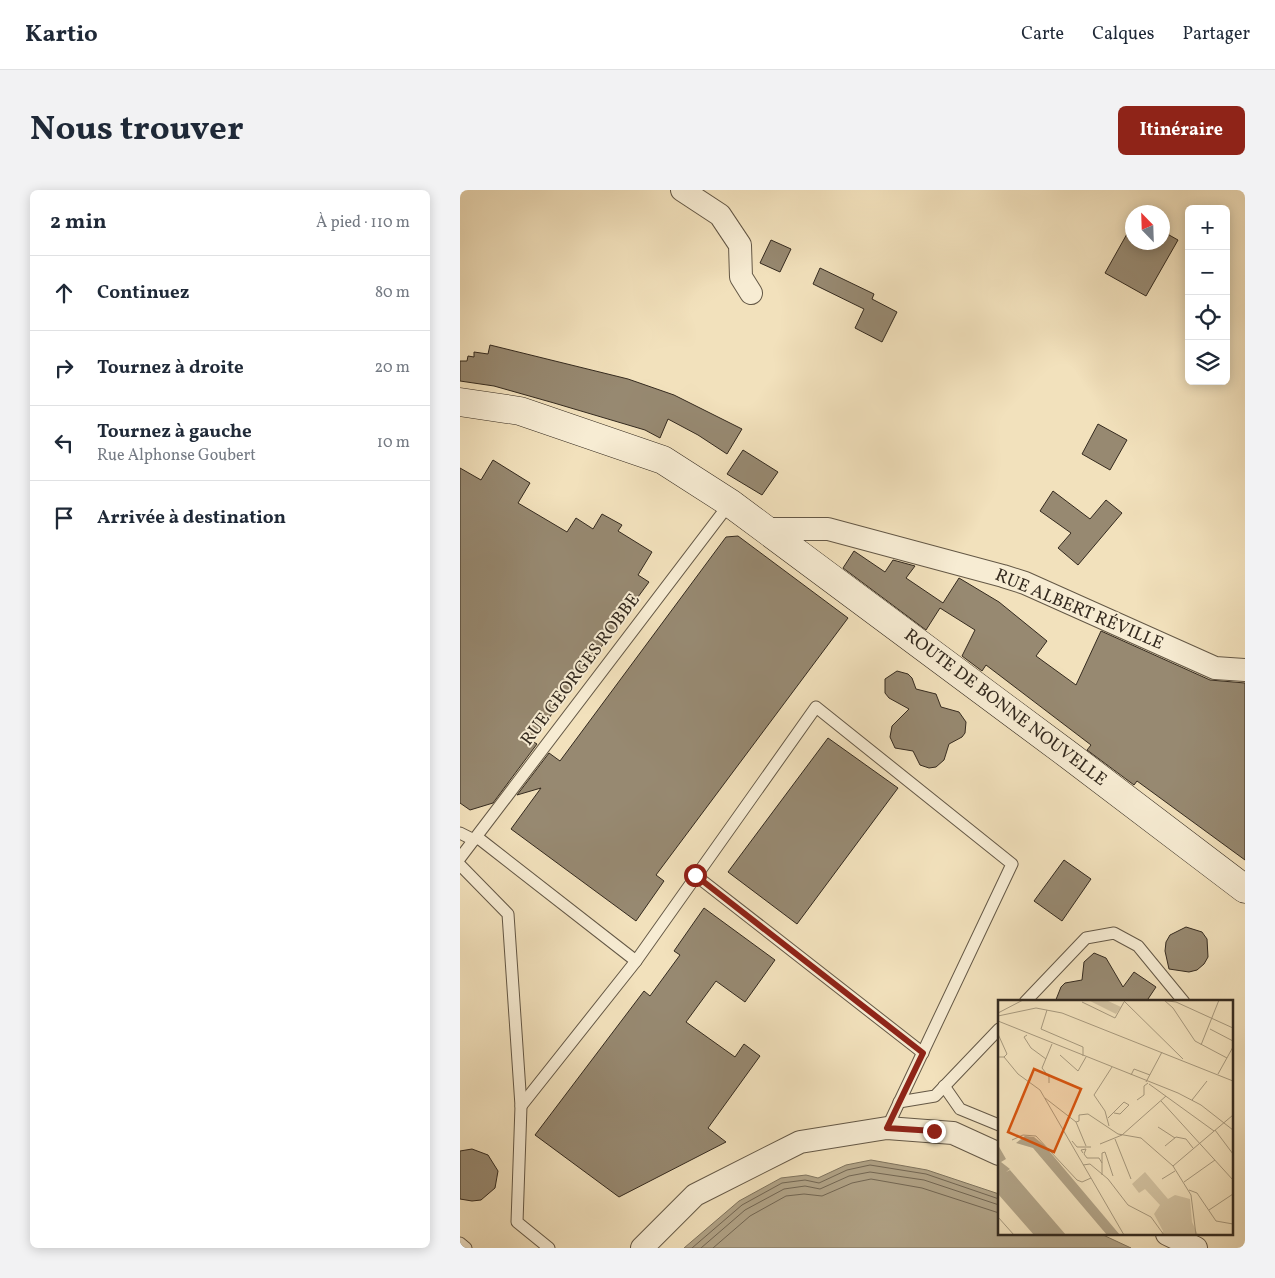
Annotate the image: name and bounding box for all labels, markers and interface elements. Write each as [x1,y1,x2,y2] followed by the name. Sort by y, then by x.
[25,18,98,52] text: Kartio
[1021,22,1064,47] text: Carte
[1092,22,1154,47] text: Calques
[1182,22,1250,47] text: Partager
[30,106,244,154] text: Nous trouver
[1118,106,1245,155] button: Itinéraire
[1125,205,1170,250] north arrow
[1185,205,1230,385] map controls
[1185,205,1230,250] button: +
[50,208,107,237] text: 2 min
[316,212,410,234] text: À pied · 110 m
[1185,250,1230,295] button: −
[50,279,78,307] icon: ahead
[97,280,189,306] text: Continuez
[375,282,410,304] text: 80 m
[1185,295,1230,340] button: locate
[1185,340,1230,385] button: layers
[50,354,78,382] icon: right
[97,355,244,381] text: Tournez à droite
[375,357,410,379] text: 20 m
[97,419,252,445] text: Tournez à gauche
[50,429,78,457] icon: left
[377,432,410,454] text: 10 m
[97,445,256,467] text: Rue Alphonse Goubert
[50,504,78,532] icon: arrive
[97,505,286,531] text: Arrivée à destination
[991,563,1167,657] street label: RUE ALBERT RÉVILLE
[515,589,647,751] street label: RUE GEORGES ROBBE
[898,623,1112,793] street label: ROUTE DE BONNE NOUVELLE
[684,864,707,887] route start
[998,1000,1232,1236] inset map
[923,1120,946,1143] route end

